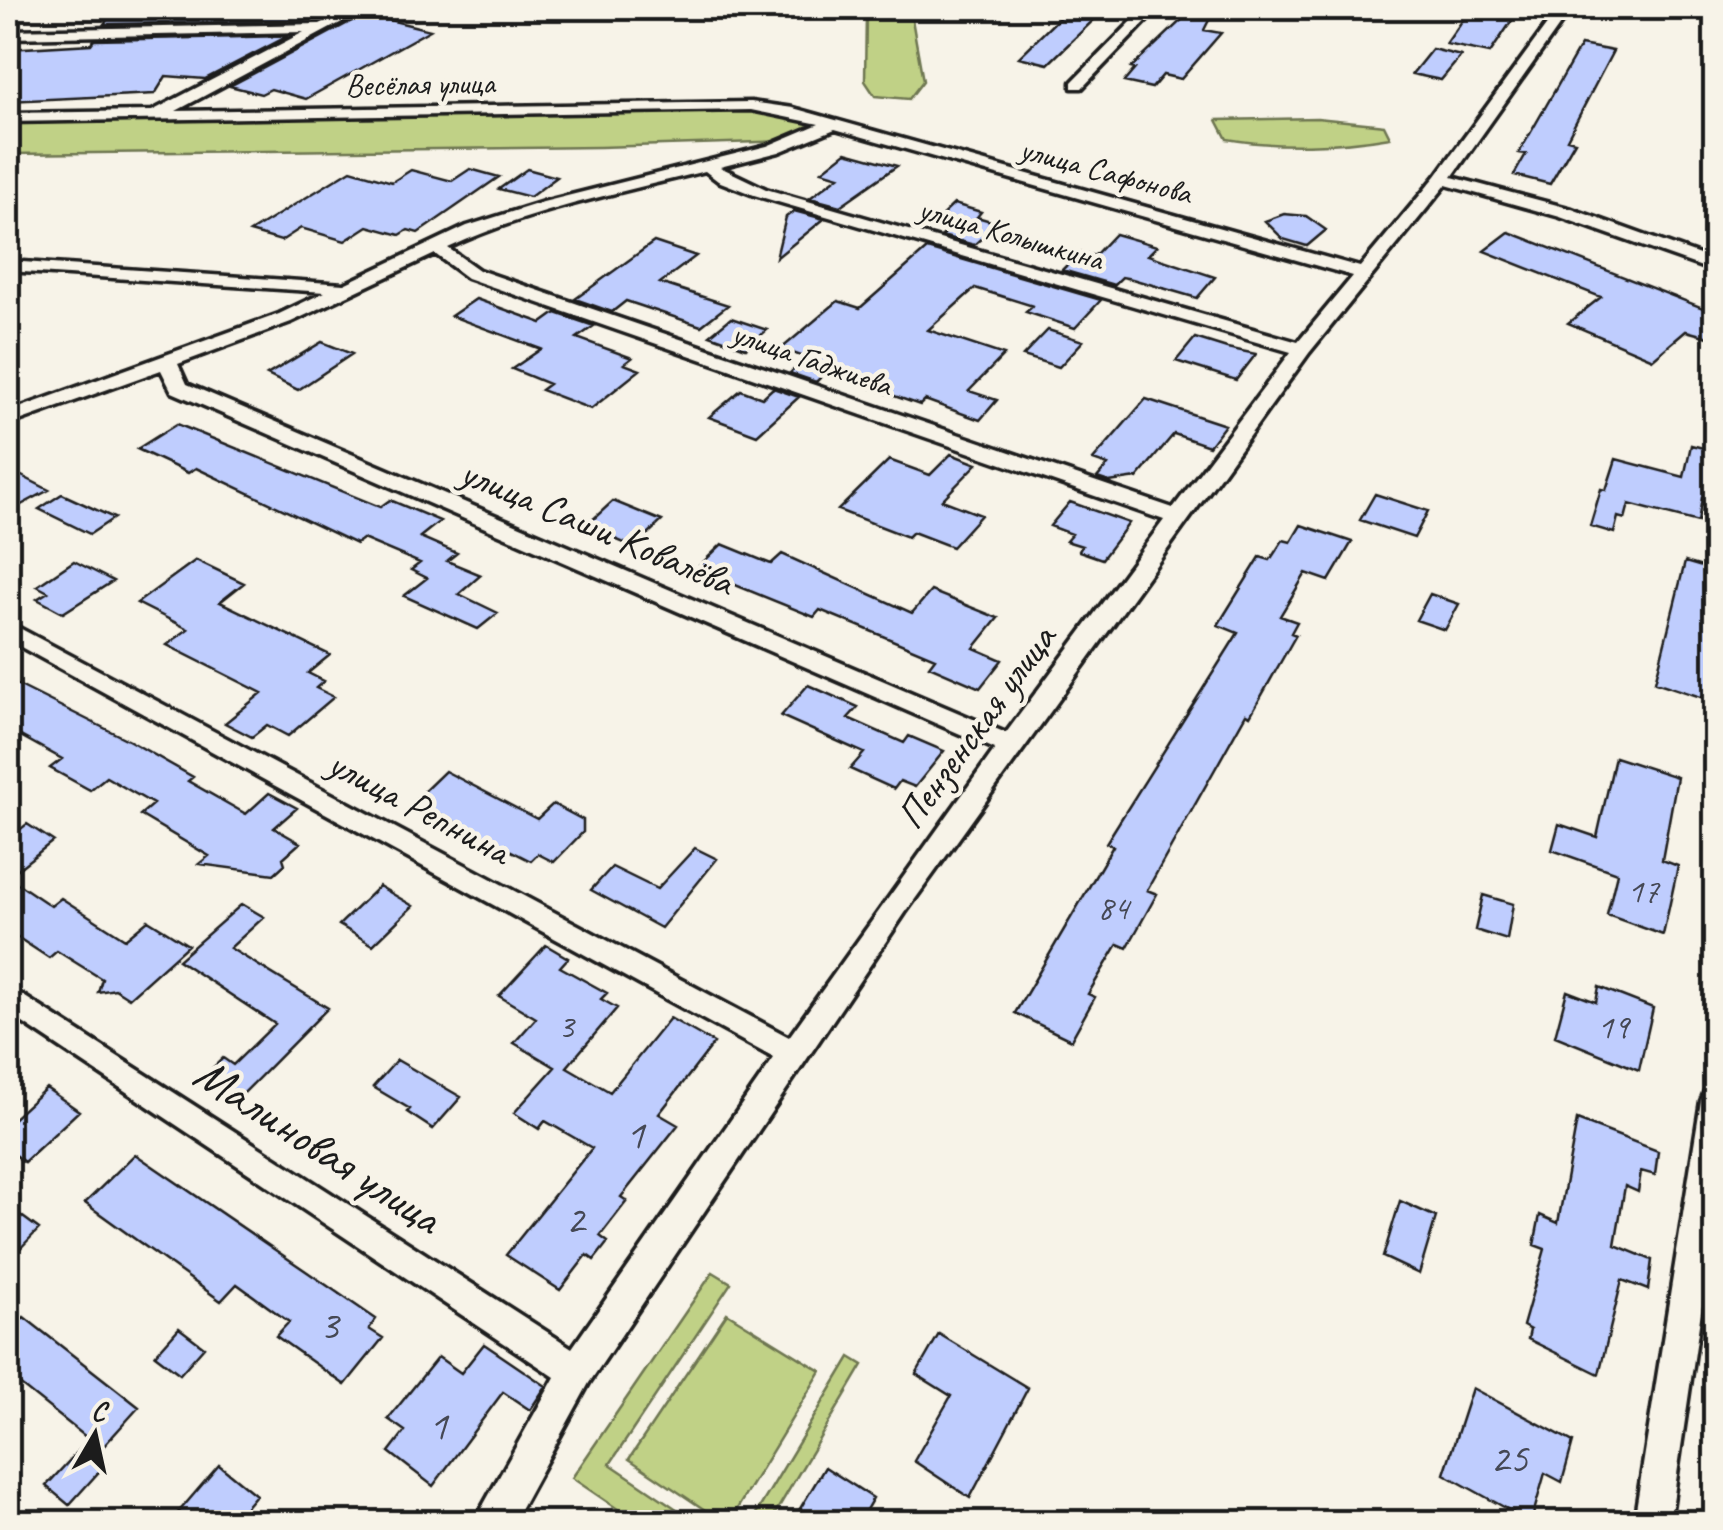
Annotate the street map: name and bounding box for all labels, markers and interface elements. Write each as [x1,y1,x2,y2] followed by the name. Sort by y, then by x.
[345,62,497,106] street label: Весёлая улица
[1014,128,1198,214] street label: улица Сафонова
[912,188,1110,280] street label: улица Колышкина
[725,312,899,406] street label: улица Гаджиева
[451,446,743,608] street label: улица Саши Ковалёва
[885,613,1068,839] street label: Пензенская улица
[318,737,522,877] street label: улица Репнина
[1627,868,1661,913] house number: 17
[1097,885,1132,930] house number: 84
[558,1004,576,1049] house number: 3
[1597,1004,1632,1049] house number: 19
[183,1043,455,1249] street label: Малиновая улица
[626,1108,647,1161] house number: 1
[566,1193,588,1246] house number: 2
[320,1299,342,1352] house number: 3
[45,1385,145,1485] north arrow
[89,1392,112,1430] text: С
[429,1399,450,1452] house number: 1
[1490,1432,1530,1485] house number: 25

